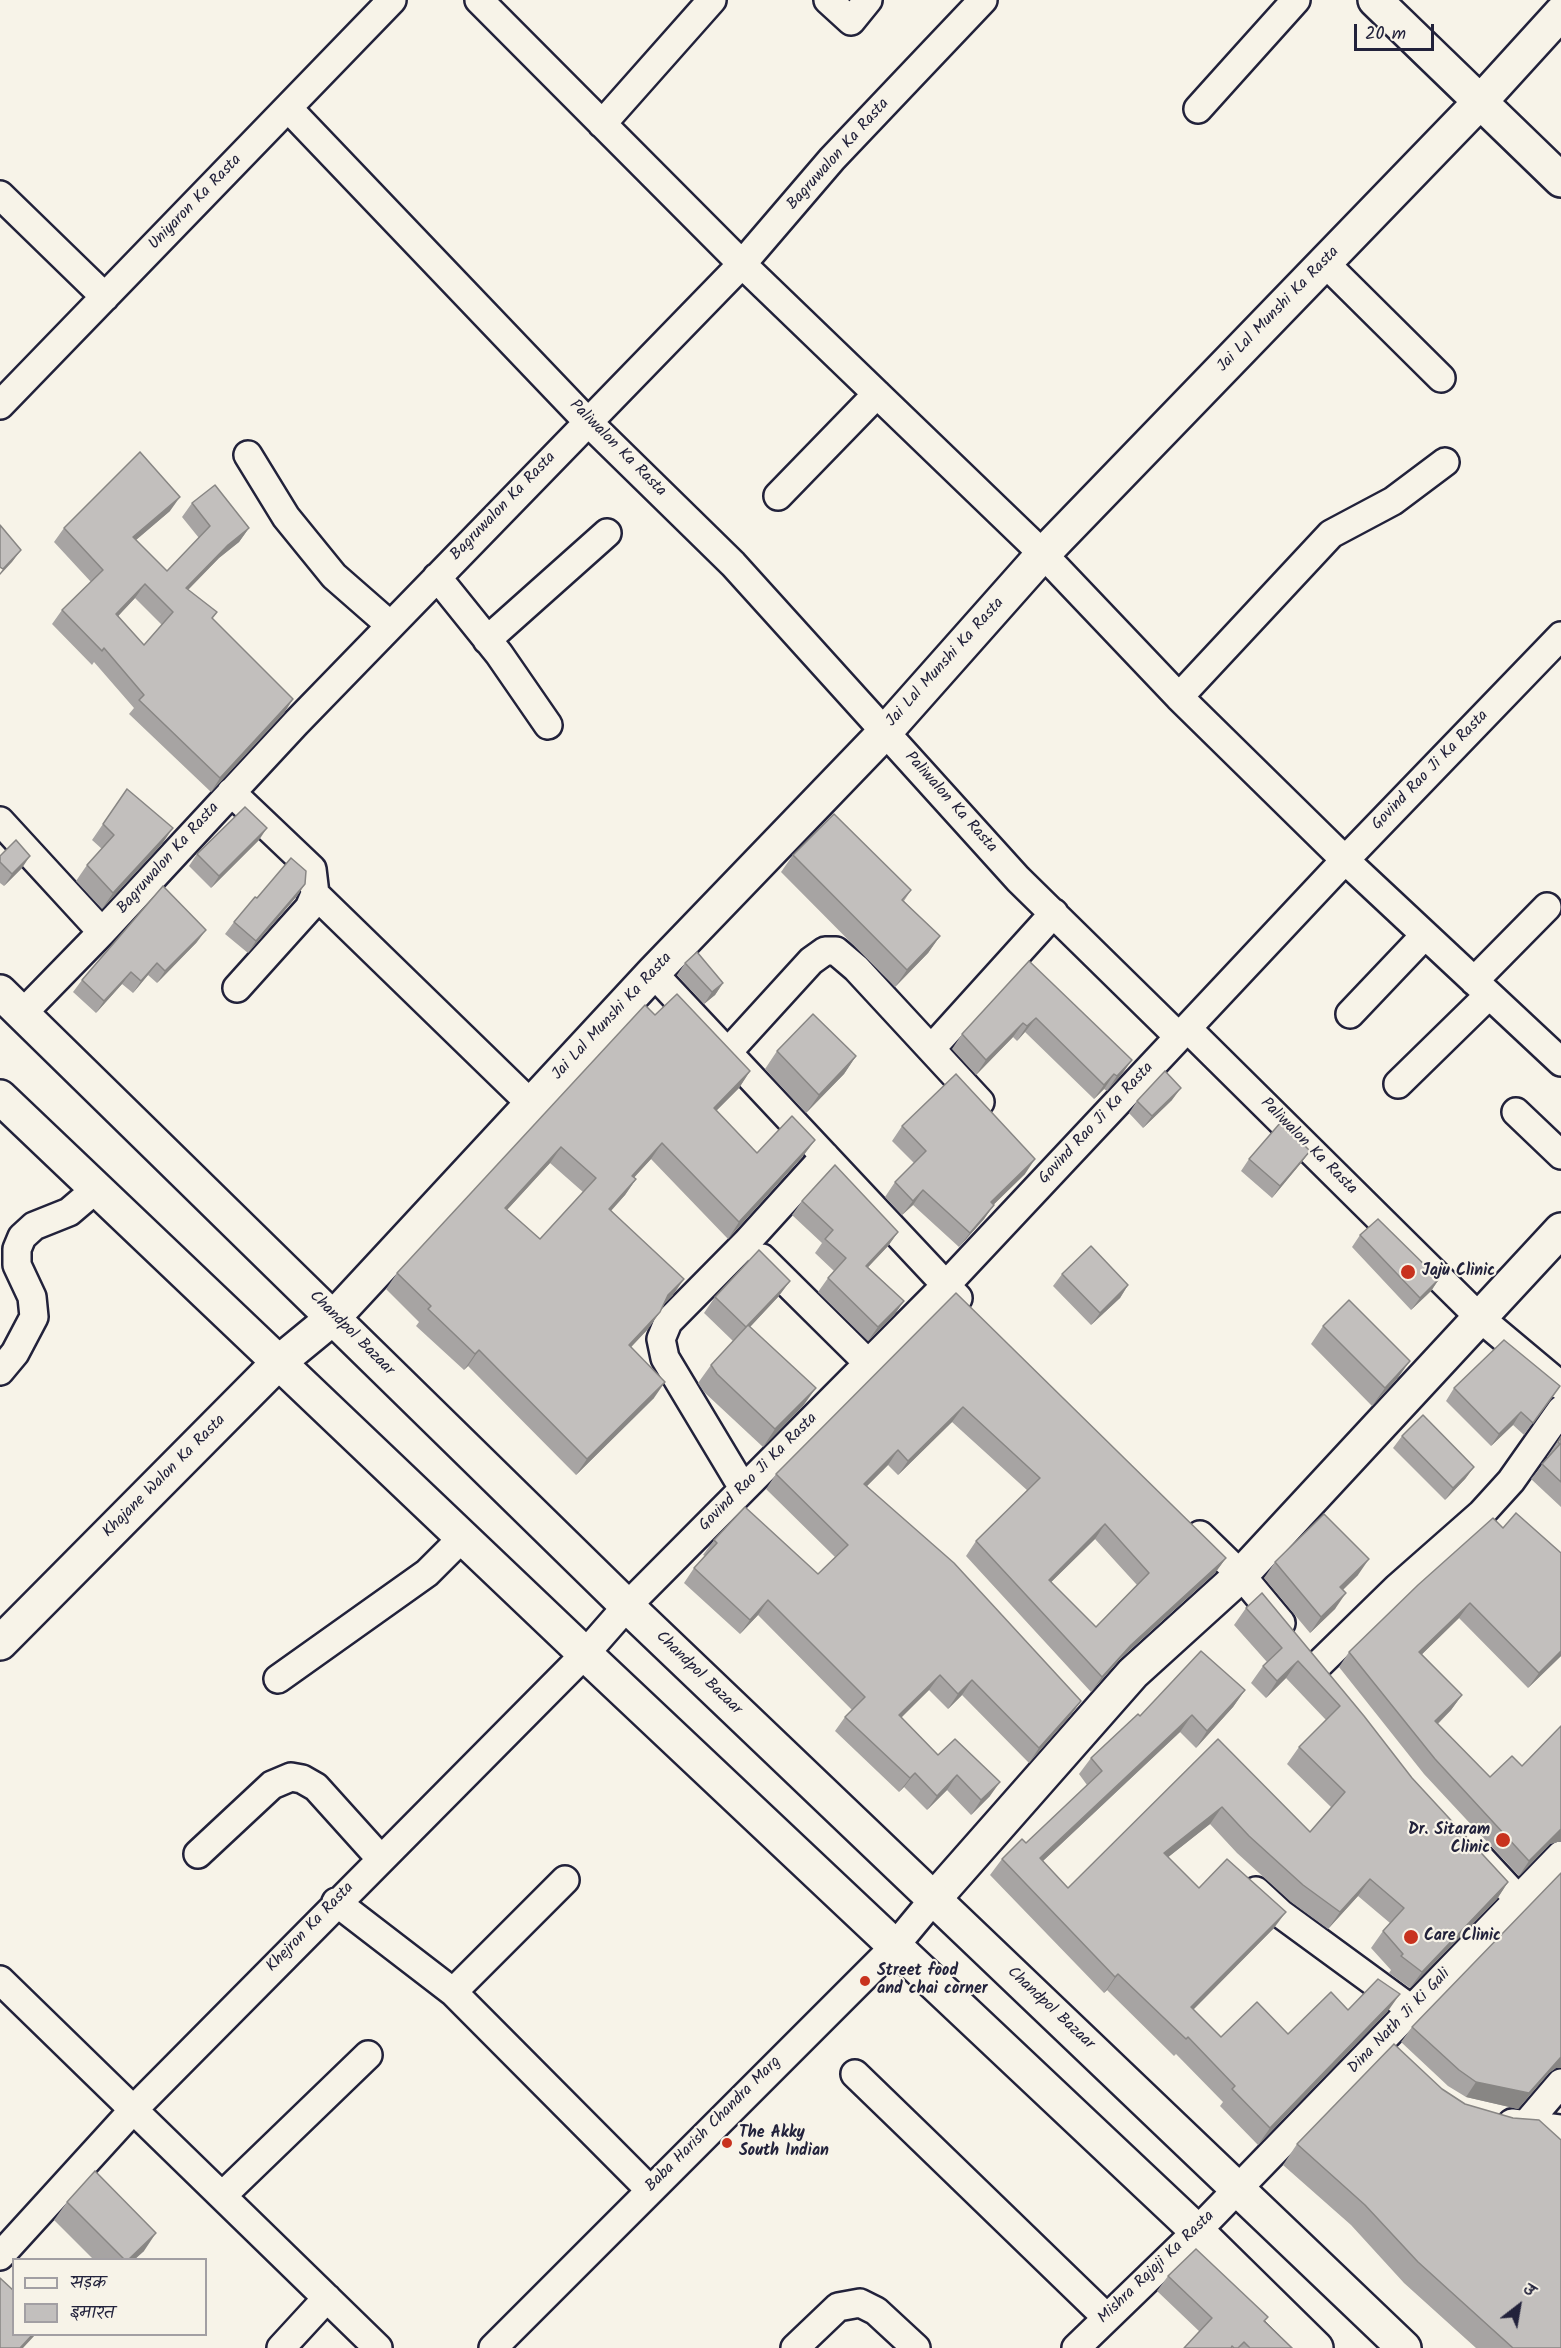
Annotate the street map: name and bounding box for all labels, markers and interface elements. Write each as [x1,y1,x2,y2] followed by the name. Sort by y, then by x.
[1357,12,1436,50] scale bar
[1365,20,1406,49] text: 20 m
[784,95,894,215] street label: Bagruwalon Ka Rasta
[146,151,246,255] street label: Uniyaron Ka Rasta
[1214,243,1344,377] street label: Jai Lal Munshi Ka Rasta
[565,397,669,501] street label: Paliwalon Ka Rasta
[447,449,561,565] street label: Bagruwalon Ka Rasta
[883,595,1009,731] street label: Jai Lal Munshi Ka Rasta
[1369,707,1493,835] street label: Govind Rao Ji Ka Rasta
[900,749,1000,857] street label: Paliwalon Ka Rasta
[114,799,224,919] street label: Bagruwalon Ka Rasta
[549,949,677,1085] street label: Jai Lal Munshi Ka Rasta
[1036,1059,1158,1189] street label: Govind Rao Ji Ka Rasta
[1256,1095,1360,1199] street label: Paliwalon Ka Rasta
[1422,1262,1495,1282] place label: Jaju Clinic
[1399,1263,1417,1281] marker: Jaju Clinic
[304,1287,398,1381] street label: Chandpol Bazaar
[696,1410,822,1536] street label: Govind Rao Ji Ka Rasta
[99,1411,231,1543] street label: Khajane Walon Ka Rasta
[651,1628,745,1720] street label: Chandpol Bazaar
[1408,1821,1490,1859] place label: Dr. Sitaram Clinic
[1494,1831,1512,1849] marker: Dr. Sitaram Clinic
[263,1879,359,1977] street label: Khejron Ka Rasta
[1424,1927,1501,1947] place label: Care Clinic
[1402,1928,1420,1946] marker: Care Clinic
[877,1962,987,2000] place label: Street food and chai corner
[1002,1964,1098,2054] street label: Chandpol Bazaar
[1345,1966,1455,2078] street label: Dina Nath Ji Ki Gali
[858,1974,872,1988] marker: Street food and chai corner
[642,2053,786,2197] street label: Baba Harish Chandra Marg
[739,2124,829,2162] place label: The Akky South Indian
[720,2136,734,2150] marker: The Akky South Indian
[1095,2207,1219,2329] street label: Mishra Rajaji Ka Rasta
[12,2258,207,2336] legend
[70,2269,106,2298] text: सड़क
[1489,2276,1549,2336] north arrow
[1518,2277,1539,2303] text: उ
[70,2299,114,2328] text: इमारत

